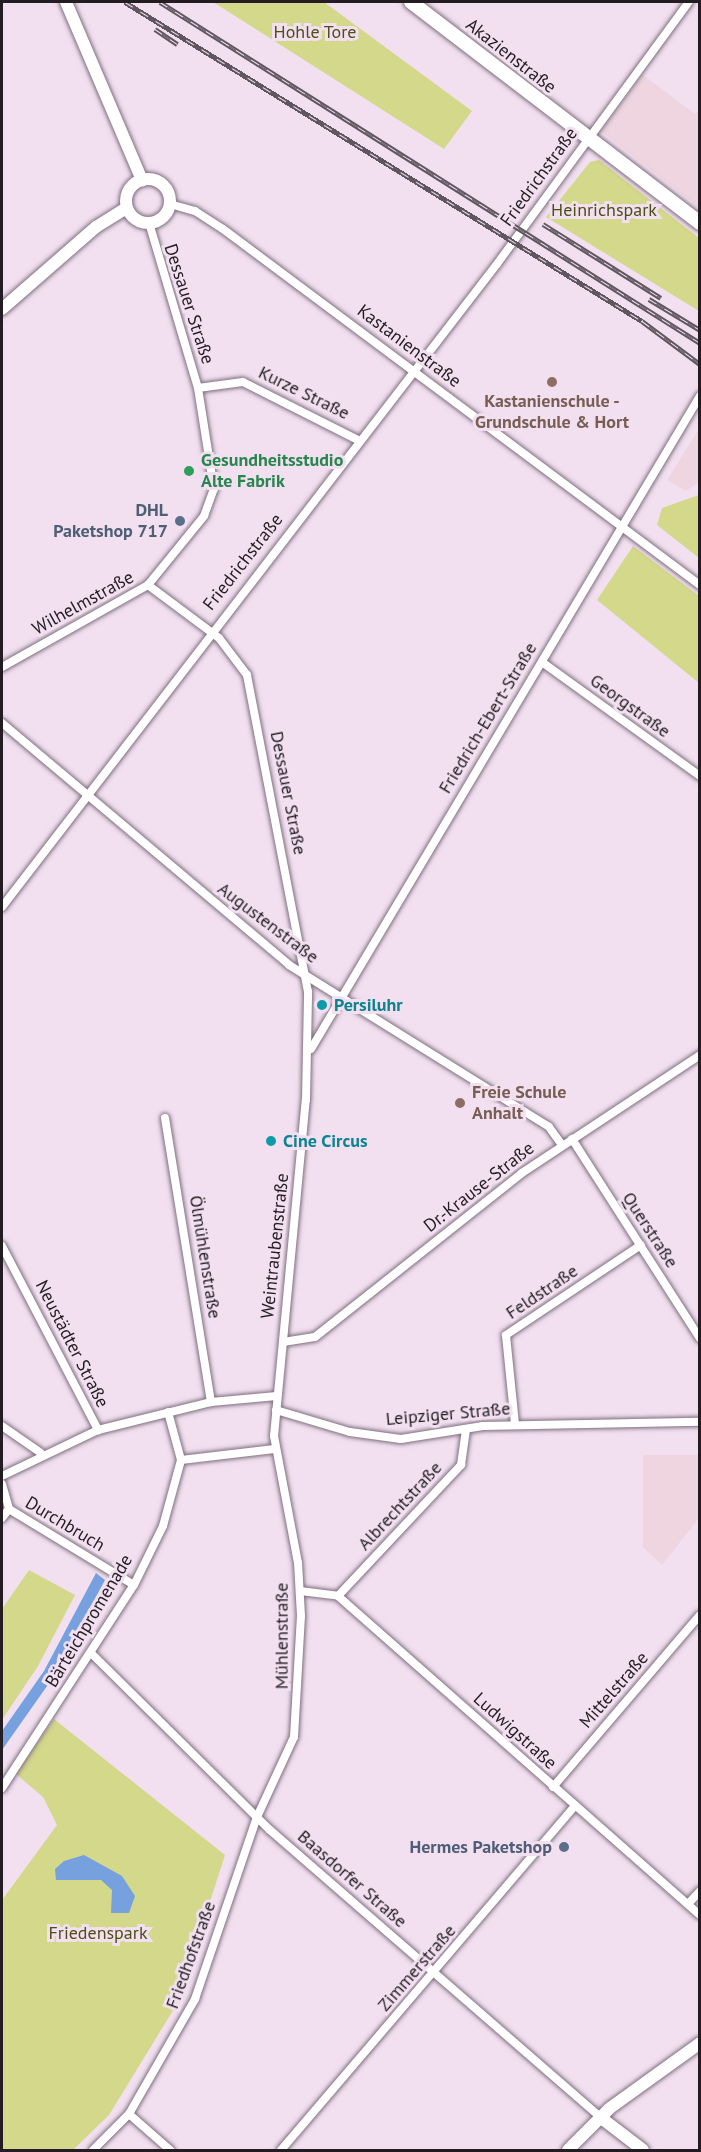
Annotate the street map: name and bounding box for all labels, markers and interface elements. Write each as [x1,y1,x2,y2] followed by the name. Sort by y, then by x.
[462,14,560,98] street label: Akazienstraße
[273,21,357,43] park label: Hohle Tore
[496,124,582,230] street label: Friedrichstraße
[551,199,657,221] park label: Heinrichspark
[159,241,219,367] street label: Dessauer Straße
[353,300,465,392] street label: Kastanienstraße
[255,362,353,424] street label: Kurze Straße
[545,375,559,389] marker: Kastanienschule - Grundschule & Hort
[475,391,629,434] place label: Kastanienschule - Grundschule & Hort
[201,450,343,492] place label: Gesundheitsstudio Alte Fabrik
[182,464,196,478] marker: Gesundheitsstudio Alte Fabrik
[53,500,168,542] place label: DHL Paketshop 717
[199,509,287,615] street label: Friedrichstraße
[173,514,187,528] marker: DHL Paketshop 717
[29,566,137,640] street label: Wilhelmstraße
[434,639,542,797] street label: Friedrich-Ebert-Straße
[586,670,674,742] street label: Georgstraße
[265,729,311,857] street label: Dessauer Straße
[213,878,323,968] street label: Augustenstraße
[334,994,403,1016] place label: Persiluhr
[315,998,329,1012] marker: Persiluhr
[472,1082,566,1124] place label: Freie Schule Anhalt
[453,1096,467,1110] marker: Freie Schule Anhalt
[283,1130,368,1152] place label: Cine Circus
[264,1134,278,1148] marker: Cine Circus
[420,1137,538,1237] street label: Dr.-Krause-Straße
[257,1172,293,1320] street label: Weintraubenstraße
[618,1188,682,1272] street label: Querstraße
[185,1194,225,1320] street label: Ölmühlenstraße
[502,1260,582,1324] street label: Feldstraße
[31,1277,113,1411] street label: Neustädter Straße
[385,1398,511,1430] street label: Leipziger Straße
[354,1457,446,1555] street label: Albrechtstraße
[21,1492,109,1556] street label: Durchbruch
[41,1551,137,1691] street label: Bärteichpromenade
[271,1583,293,1689] street label: Mühlenstraße
[575,1647,653,1733] street label: Mittelstraße
[469,1688,561,1774] street label: Ludwigstraße
[293,1826,411,1932] street label: Baasdorfer Straße
[409,1836,552,1858] place label: Hermes Paketshop
[557,1840,571,1854] marker: Hermes Paketshop
[162,1898,220,2012] street label: Friedhofstraße
[374,1920,460,2016] street label: Zimmerstraße
[48,1922,148,1944] park label: Friedenspark

